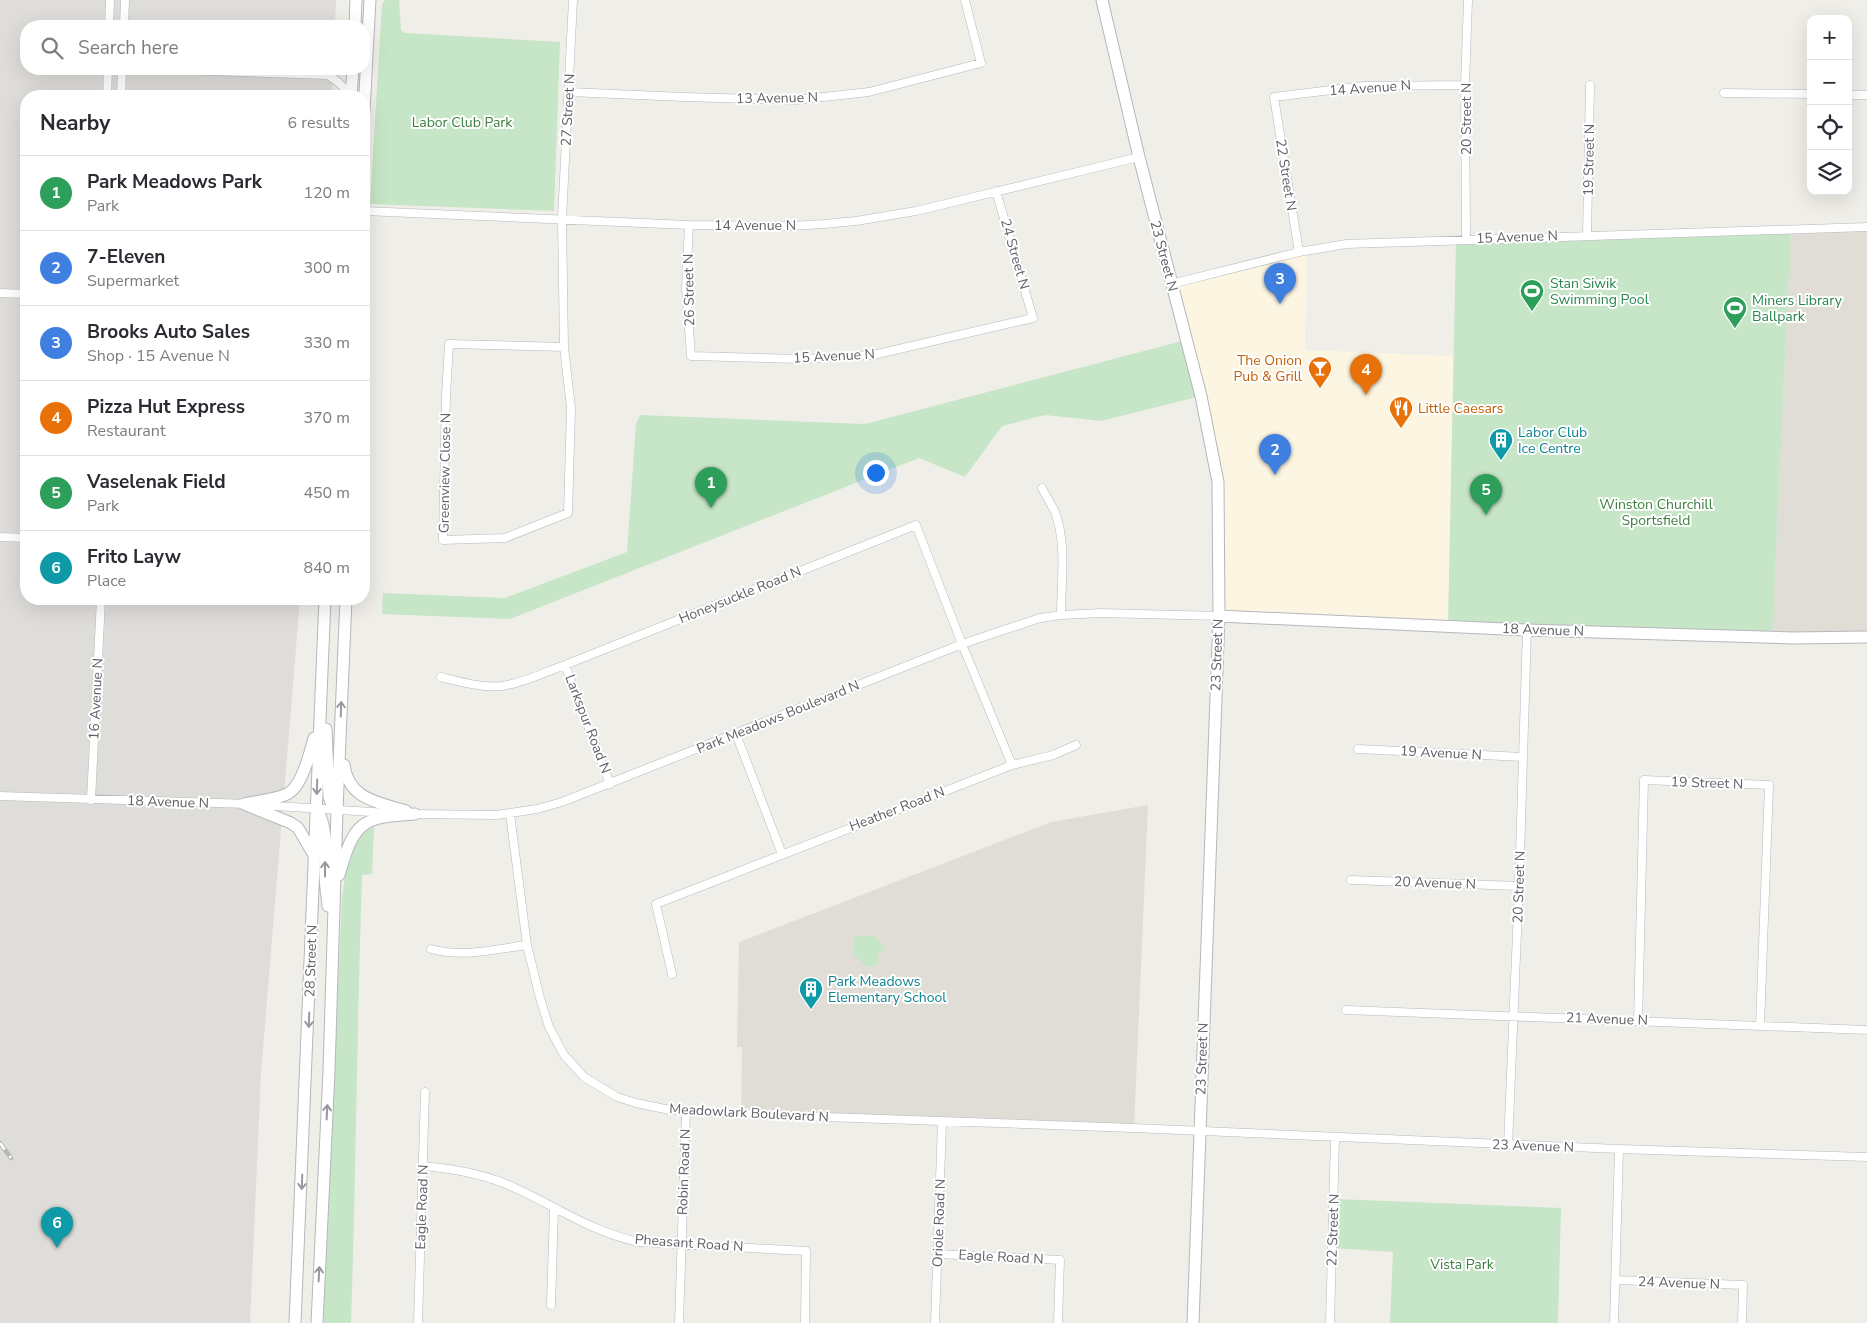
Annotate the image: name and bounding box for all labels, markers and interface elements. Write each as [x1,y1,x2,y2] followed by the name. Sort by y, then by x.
[1807,15,1852,195] map controls
[1807,15,1852,60] button: +
[20,20,370,75] search box
[38,34,66,62] icon: search
[78,35,179,61] text: Search here
[1807,60,1852,105] button: −
[557,73,579,147] street label: 27 Street N
[1328,76,1412,100] street label: 14 Avenue N
[1457,83,1476,155] street label: 20 Street N
[736,88,818,108] street label: 13 Avenue N
[1807,105,1852,150] button: locate
[40,109,110,137] text: Nearby
[288,112,350,134] text: 6 results
[412,113,513,132] park label: Labor Club Park
[1579,124,1599,196] street label: 19 Street N
[1271,138,1301,212] street label: 22 Street N
[1807,150,1852,195] button: layers
[87,169,262,195] text: Park Meadows Park
[51,182,61,204] text: 1
[303,182,350,204] text: 120 m
[87,195,119,217] text: Park
[714,216,796,235] street label: 14 Avenue N
[996,217,1034,291] street label: 24 Street N
[1145,218,1183,294] street label: 23 Street N
[1476,226,1558,248] street label: 15 Avenue N
[87,244,165,270] text: 7-Eleven
[679,254,699,326] street label: 26 Street N
[51,257,61,279] text: 2
[303,257,350,279] text: 300 m
[1264,263,1296,304] pin: 3
[87,270,179,292] text: Supermarket
[1550,274,1650,309] place label: Stan Siwik Swimming Pool
[1519,278,1545,312] sports icon: Stan Siwik Swimming Pool
[1752,291,1843,326] place label: Miners Library Ballpark
[1722,295,1748,329] sports icon: Miners Library Ballpark
[87,319,250,345] text: Brooks Auto Sales
[51,332,61,354] text: 3
[303,332,350,354] text: 330 m
[793,344,875,368] street label: 15 Avenue N
[87,345,230,367] text: Shop · 15 Avenue N
[1234,351,1303,386] place label: The Onion Pub & Grill
[1350,354,1382,395] pin: 4
[1307,355,1333,389] bar icon: The Onion Pub & Grill
[87,394,245,420] text: Pizza Hut Express
[1388,395,1414,429] restaurant icon: Little Caesars
[1418,399,1504,418] place label: Little Caesars
[51,407,61,429] text: 4
[303,407,350,429] text: 370 m
[434,413,456,533] street label: Greenview Close N
[87,420,166,442] text: Restaurant
[1518,423,1587,458] place label: Labor Club Ice Centre
[1488,427,1514,461] building icon: Labor Club Ice Centre
[1259,434,1291,475] pin: 2
[863,460,889,486] your location
[695,467,727,508] pin: 1
[87,469,226,495] text: Vaselenak Field
[1470,474,1502,515] pin: 5
[51,482,61,504] text: 5
[303,482,350,504] text: 450 m
[87,495,119,517] text: Park
[1599,495,1714,530] park label: Winston Churchill Sportsfield
[87,544,181,570] text: Frito Layw
[51,557,61,579] text: 6
[303,557,350,579] text: 840 m
[676,562,804,628] street label: Honeysuckle Road N
[87,570,126,592] text: Place
[1206,618,1228,692] street label: 23 Street N
[1502,619,1584,641] street label: 18 Avenue N
[84,658,108,740] street label: 16 Avenue N
[560,672,616,776] street label: Larkspur Road N
[694,676,862,758] street label: Park Meadows Boulevard N
[336,702,346,718] one-way arrow
[1400,741,1482,765] street label: 19 Avenue N
[1670,772,1744,794] street label: 19 Street N
[313,779,322,795] one-way arrow
[846,782,948,836] street label: Heather Road N
[127,791,209,813] street label: 18 Avenue N
[1508,850,1530,924] street label: 20 Street N
[320,861,330,878] one-way arrow
[1394,872,1476,894] street label: 20 Avenue N
[300,924,322,998] street label: 28 Street N
[828,972,947,1007] place label: Park Meadows Elementary School
[798,976,824,1010] building icon: Park Meadows Elementary School
[1566,1008,1648,1030] street label: 21 Avenue N
[304,1011,314,1027] one-way arrow
[1191,1022,1213,1096] street label: 23 Street N
[669,1099,829,1127] street label: Meadowlark Boulevard N
[323,1104,332,1120] one-way arrow
[673,1128,695,1216] street label: Robin Road N
[1492,1135,1574,1157] street label: 23 Avenue N
[411,1164,433,1250] street label: Eagle Road N
[297,1174,306,1190] one-way arrow
[928,1178,950,1268] street label: Oriole Road N
[1322,1193,1344,1267] street label: 22 Street N
[41,1207,73,1248] pin: 6
[634,1230,744,1256] street label: Pheasant Road N
[958,1245,1044,1269] street label: Eagle Road N
[1429,1255,1495,1274] park label: Vista Park
[315,1267,324,1283] one-way arrow
[1638,1272,1720,1294] street label: 24 Avenue N

